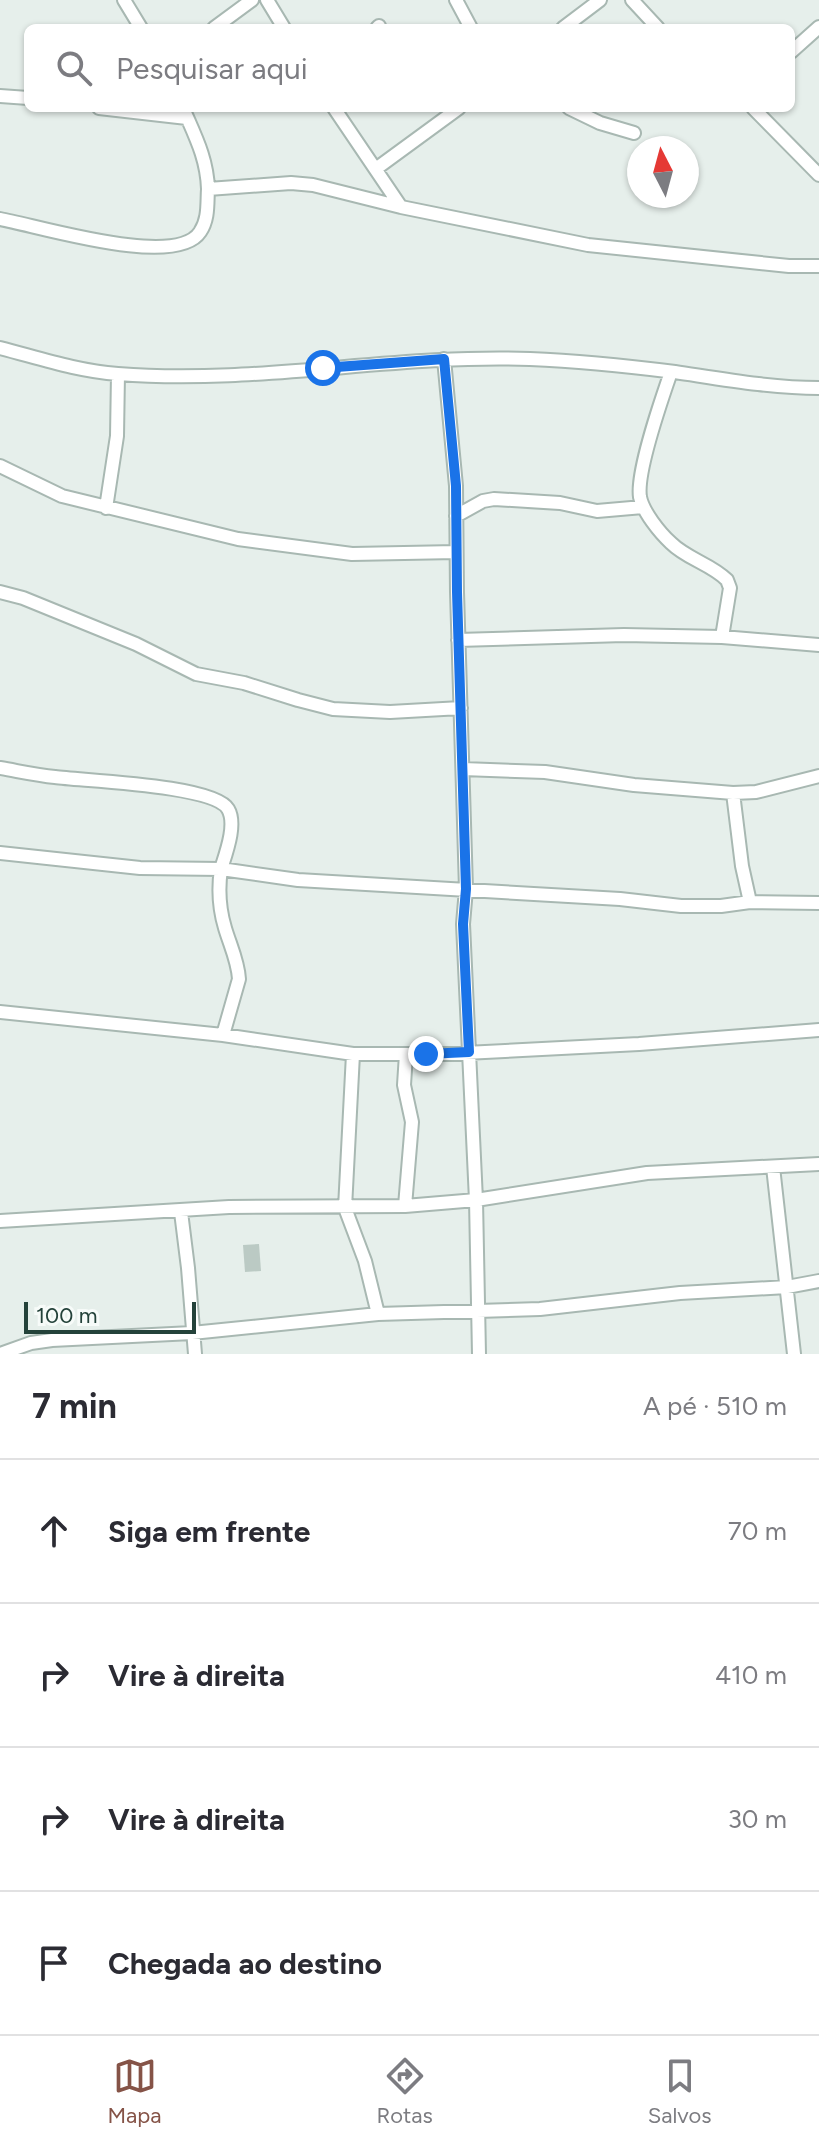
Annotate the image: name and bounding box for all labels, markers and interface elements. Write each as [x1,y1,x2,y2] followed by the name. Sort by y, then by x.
[24,24,795,112] search box
[52,46,96,90] icon: search
[116,50,308,87] text: Pesquisar aqui
[627,136,699,208] north arrow
[305,350,341,386] route start
[408,1036,444,1072] route end
[24,1298,196,1334] scale bar
[36,1302,97,1329] text: 100 m
[32,1386,117,1427] text: 7 min
[643,1390,787,1422] text: A pé · 510 m
[32,1509,76,1553] icon: ahead
[108,1513,310,1550] text: Siga em frente
[728,1515,787,1547] text: 70 m
[32,1653,76,1697] icon: right
[108,1657,285,1694] text: Vire à direita
[715,1659,787,1691] text: 410 m
[32,1797,76,1841] icon: right
[108,1801,285,1838] text: Vire à direita
[728,1803,787,1835] text: 30 m
[32,1941,76,1985] icon: arrive
[108,1945,382,1982] text: Chegada ao destino
[107,2054,162,2129] tab: Mapa
[377,2054,433,2129] tab: Rotas
[648,2054,712,2129] tab: Salvos

